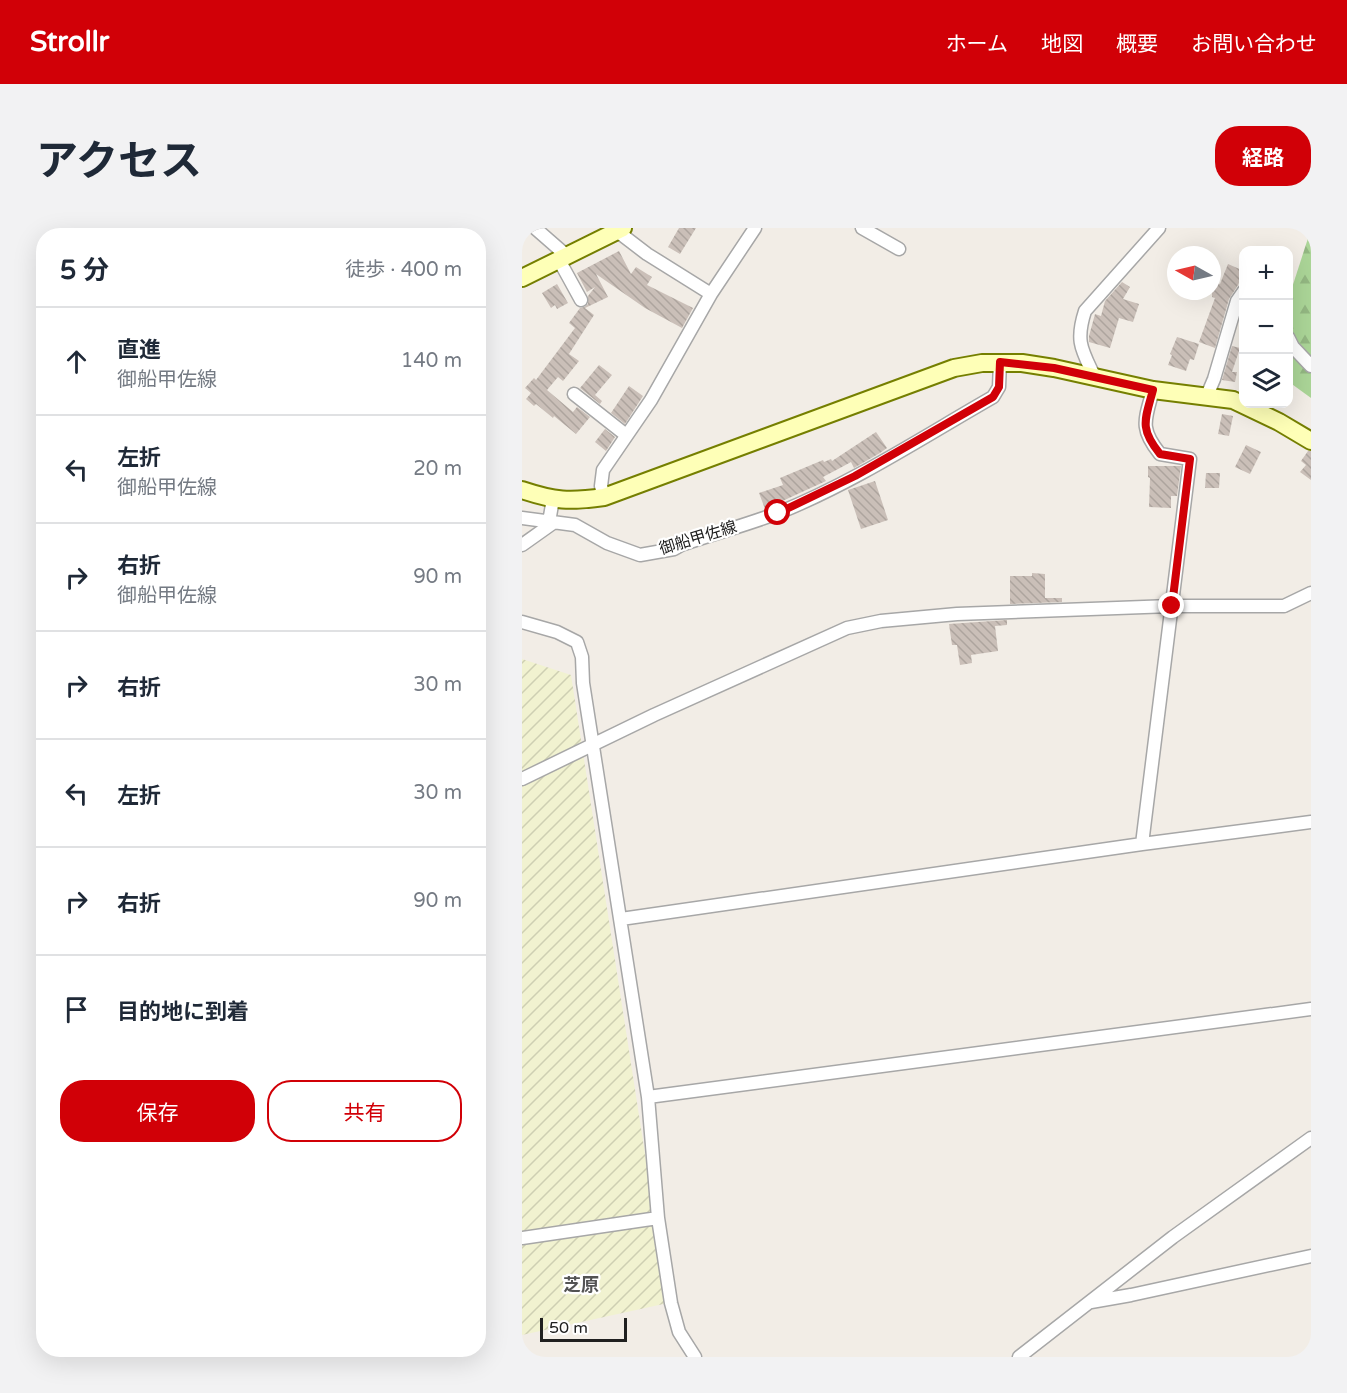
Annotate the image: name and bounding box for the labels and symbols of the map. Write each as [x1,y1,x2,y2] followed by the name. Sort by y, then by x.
[1167,246,1221,300] north arrow
[764,499,790,525] route start
[657,517,739,559] street label: 御船甲佐線
[1158,592,1184,618] route end
[563,1274,599,1296] district label: 芝原
[540,1315,627,1342] scale bar

